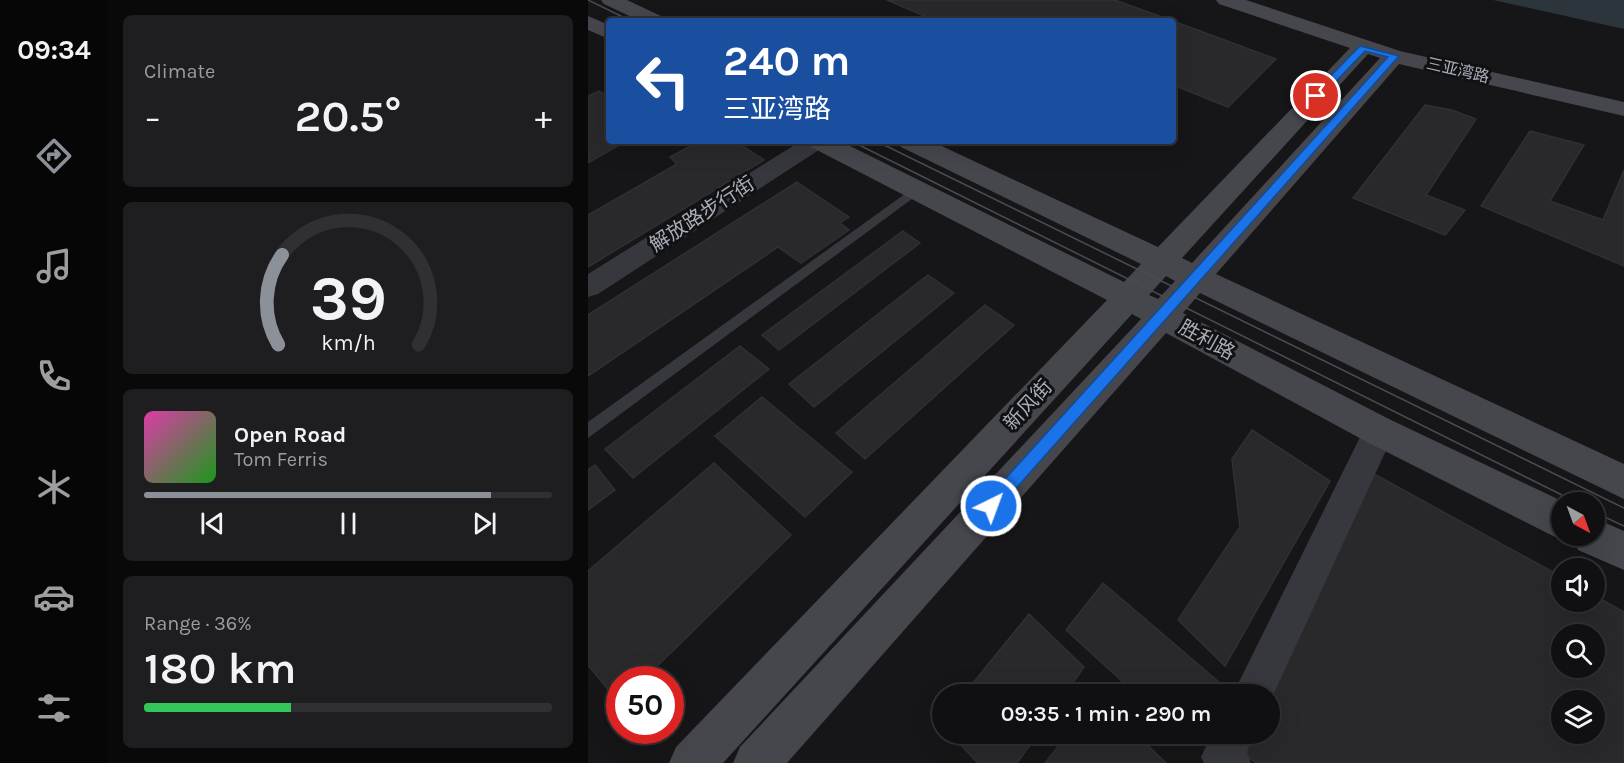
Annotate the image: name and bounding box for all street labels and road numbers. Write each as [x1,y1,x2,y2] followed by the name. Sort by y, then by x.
[1425,54,1491,86] street label: 三亚湾路
[645,172,759,256] street label: 解放路步行街
[1175,315,1239,365] street label: 胜利路
[999,375,1057,435] street label: 新风街

